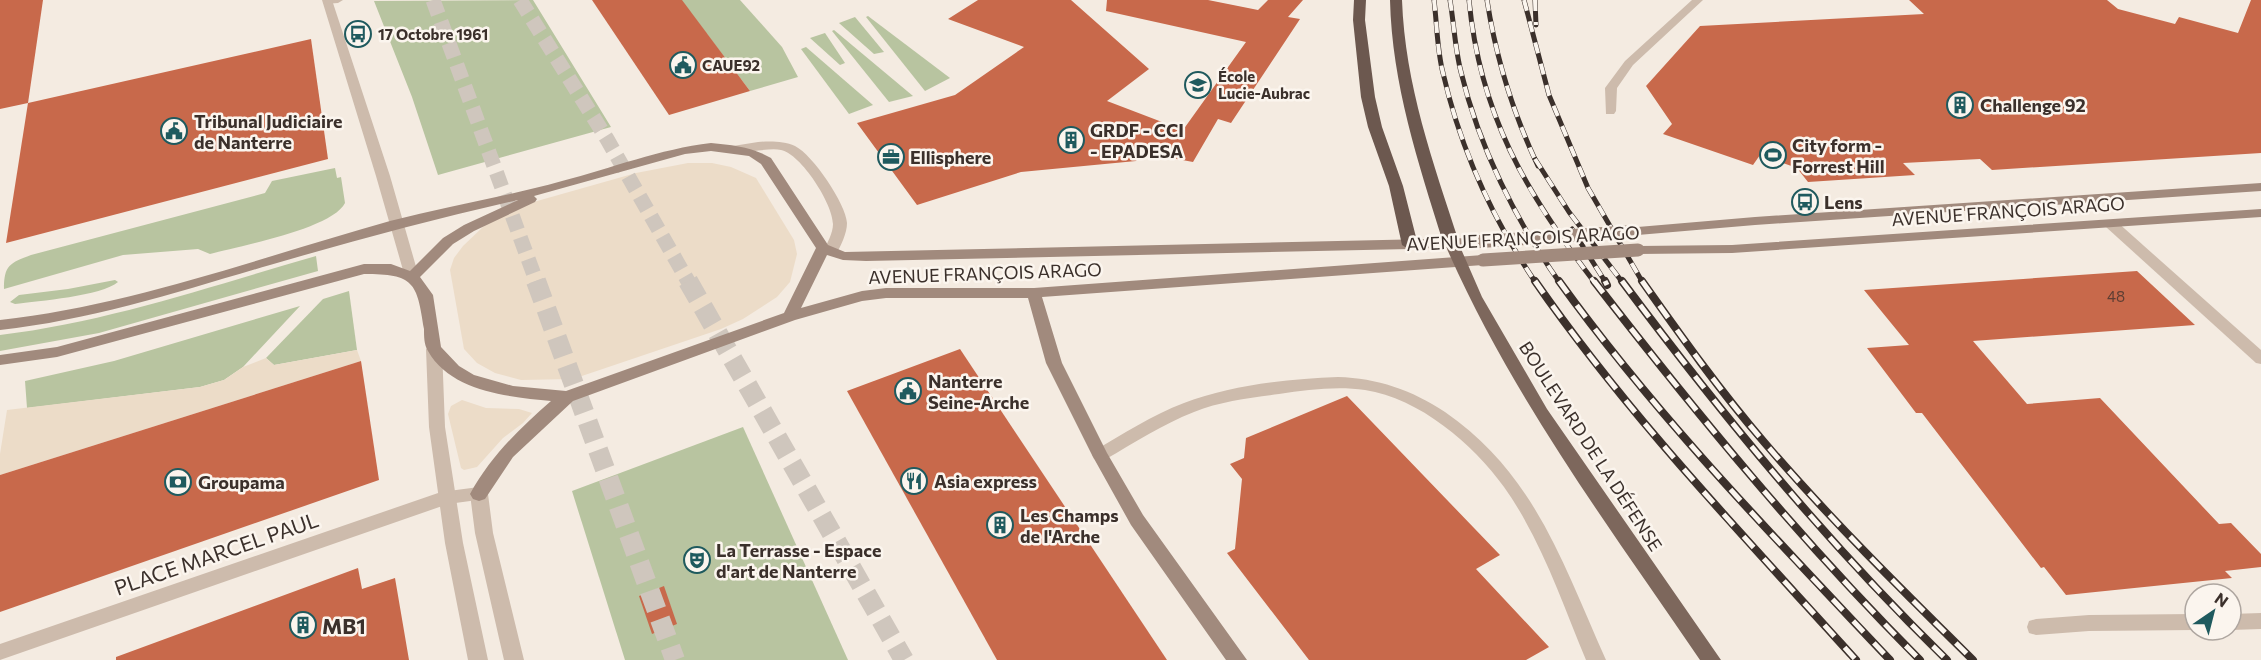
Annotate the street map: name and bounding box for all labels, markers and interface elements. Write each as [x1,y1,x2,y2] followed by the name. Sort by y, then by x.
[343,19,373,49] bus stop icon: 17 Octobre 1961
[378,25,488,43] place label: 17 Octobre 1961
[668,50,698,80] public building icon: CAUE92
[702,56,760,74] place label: CAUE92
[1218,67,1310,102] place label: École Lucie-Aubrac
[1183,70,1213,100] school or university icon: École Lucie-Aubrac
[1945,90,1975,120] building icon: Challenge 92
[1980,94,2086,116] place label: Challenge 92
[194,110,343,153] place label: Tribunal Judiciaire de Nanterre
[159,116,189,146] public building icon: Tribunal Judiciaire de Nanterre
[1090,119,1184,162] place label: GRDF - CCI - EPADESA
[1056,125,1086,155] building icon: GRDF - CCI - EPADESA
[1792,134,1885,177] place label: City form - Forrest Hill
[1758,140,1788,170] sports icon: City form - Forrest Hill
[876,142,906,172] office icon: Ellisphere
[910,146,991,168] place label: Ellisphere
[1790,187,1820,217] bus stop icon: Lens
[1824,191,1863,213] place label: Lens
[1891,192,2125,230] street label: AVENUE FRANÇOIS ARAGO
[1406,221,1640,255] street label: AVENUE FRANÇOIS ARAGO
[868,258,1102,288] street label: AVENUE FRANÇOIS ARAGO
[2107,287,2125,305] house number: 48
[1515,337,1667,555] street label: BOULEVARD DE LA DÉFENSE
[928,370,1029,413] place label: Nanterre Seine-Arche
[893,376,923,406] public building icon: Nanterre Seine-Arche
[899,466,929,496] restaurant icon: Asia express
[163,467,193,497] bank icon: Groupama
[934,470,1037,492] place label: Asia express
[198,471,285,493] place label: Groupama
[1020,504,1119,547] place label: Les Champs de l'Arche
[111,506,321,600] street label: PLACE MARCEL PAUL
[985,510,1015,540] building icon: Les Champs de l'Arche
[716,539,881,582] place label: La Terrasse - Espace d'art de Nanterre
[682,545,712,575] theatre icon: La Terrasse - Espace d'art de Nanterre
[2183,582,2243,642] north arrow
[2212,588,2232,611] text: N
[288,610,318,640] building icon: MB1
[322,613,366,638] place label: MB1

